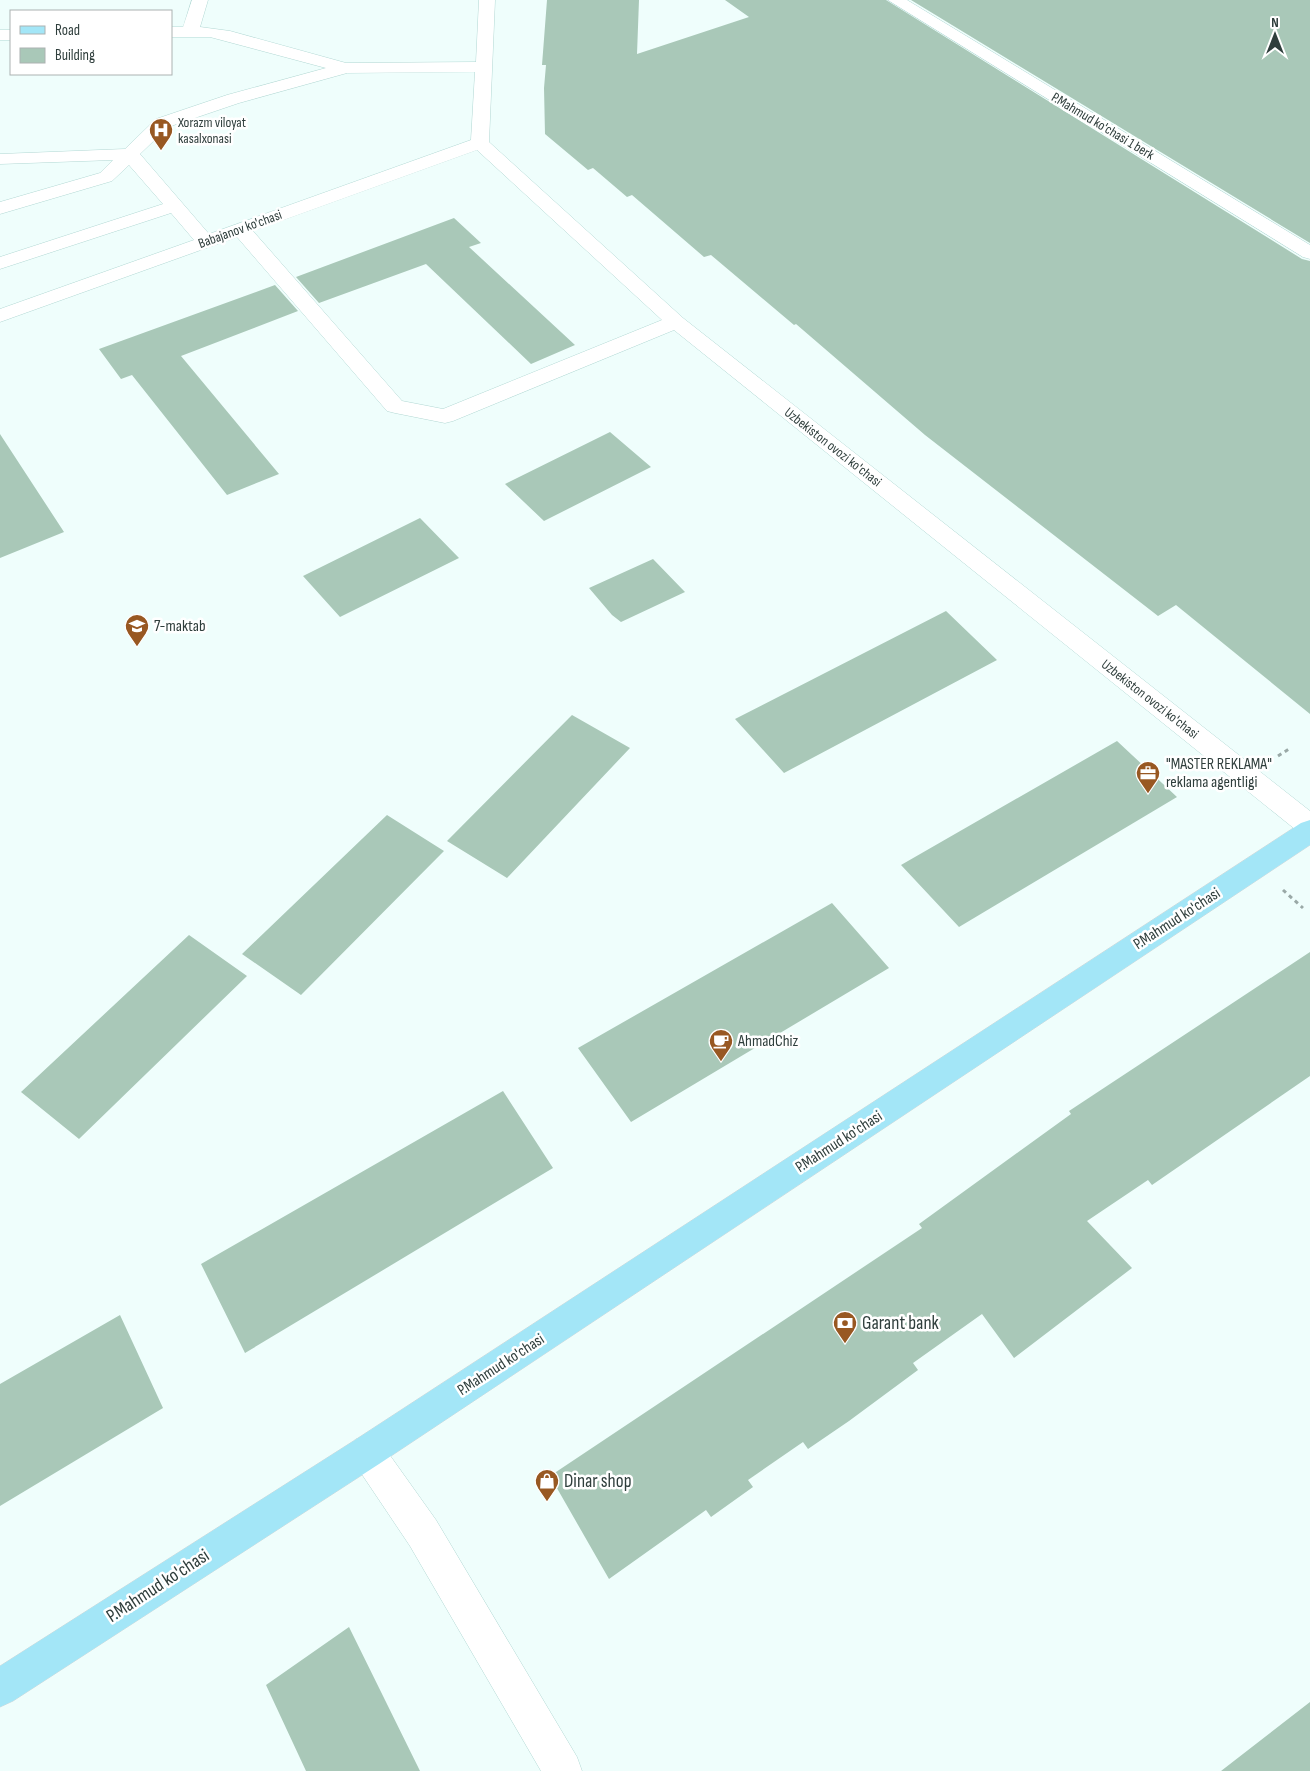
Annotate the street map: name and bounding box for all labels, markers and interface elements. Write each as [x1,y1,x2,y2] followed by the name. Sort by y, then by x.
[10,10,172,75] legend
[1250,10,1300,60] north arrow
[1271,14,1279,31] text: N
[55,21,80,40] text: Road
[55,46,95,65] text: Building
[1048,89,1158,164] street label: P.Mahmud ko'chasi 1 berk
[177,114,246,147] place label: Xorazm viloyat kasalxonasi
[148,117,174,151] hospital icon: Xorazm viloyat kasalxonasi
[196,206,284,252] street label: Babajanov ko'chasi
[781,404,885,490] street label: Uzbekiston ovozi ko'chasi
[124,613,150,647] school or university icon: 7-maktab
[154,617,206,636] place label: 7-maktab
[1098,656,1202,742] street label: Uzbekiston ovozi ko'chasi
[1166,755,1272,792] place label: "MASTER REKLAMA" reklama agentligi
[1135,760,1161,794] office icon: "MASTER REKLAMA" reklama agentligi
[1130,884,1224,954] street label: P.Mahmud ko'chasi
[708,1028,734,1062] cafe icon: AhmadChiz
[737,1032,799,1051] place label: AhmadChiz
[792,1107,886,1177] street label: P.Mahmud ko'chasi
[832,1310,858,1344] bank icon: Garant bank
[862,1312,940,1335] place label: Garant bank
[454,1330,548,1400] street label: P.Mahmud ko'chasi
[534,1468,560,1502] shop icon: Dinar shop
[564,1470,632,1493] place label: Dinar shop
[102,1544,214,1628] street label: P.Mahmud ko'chasi

